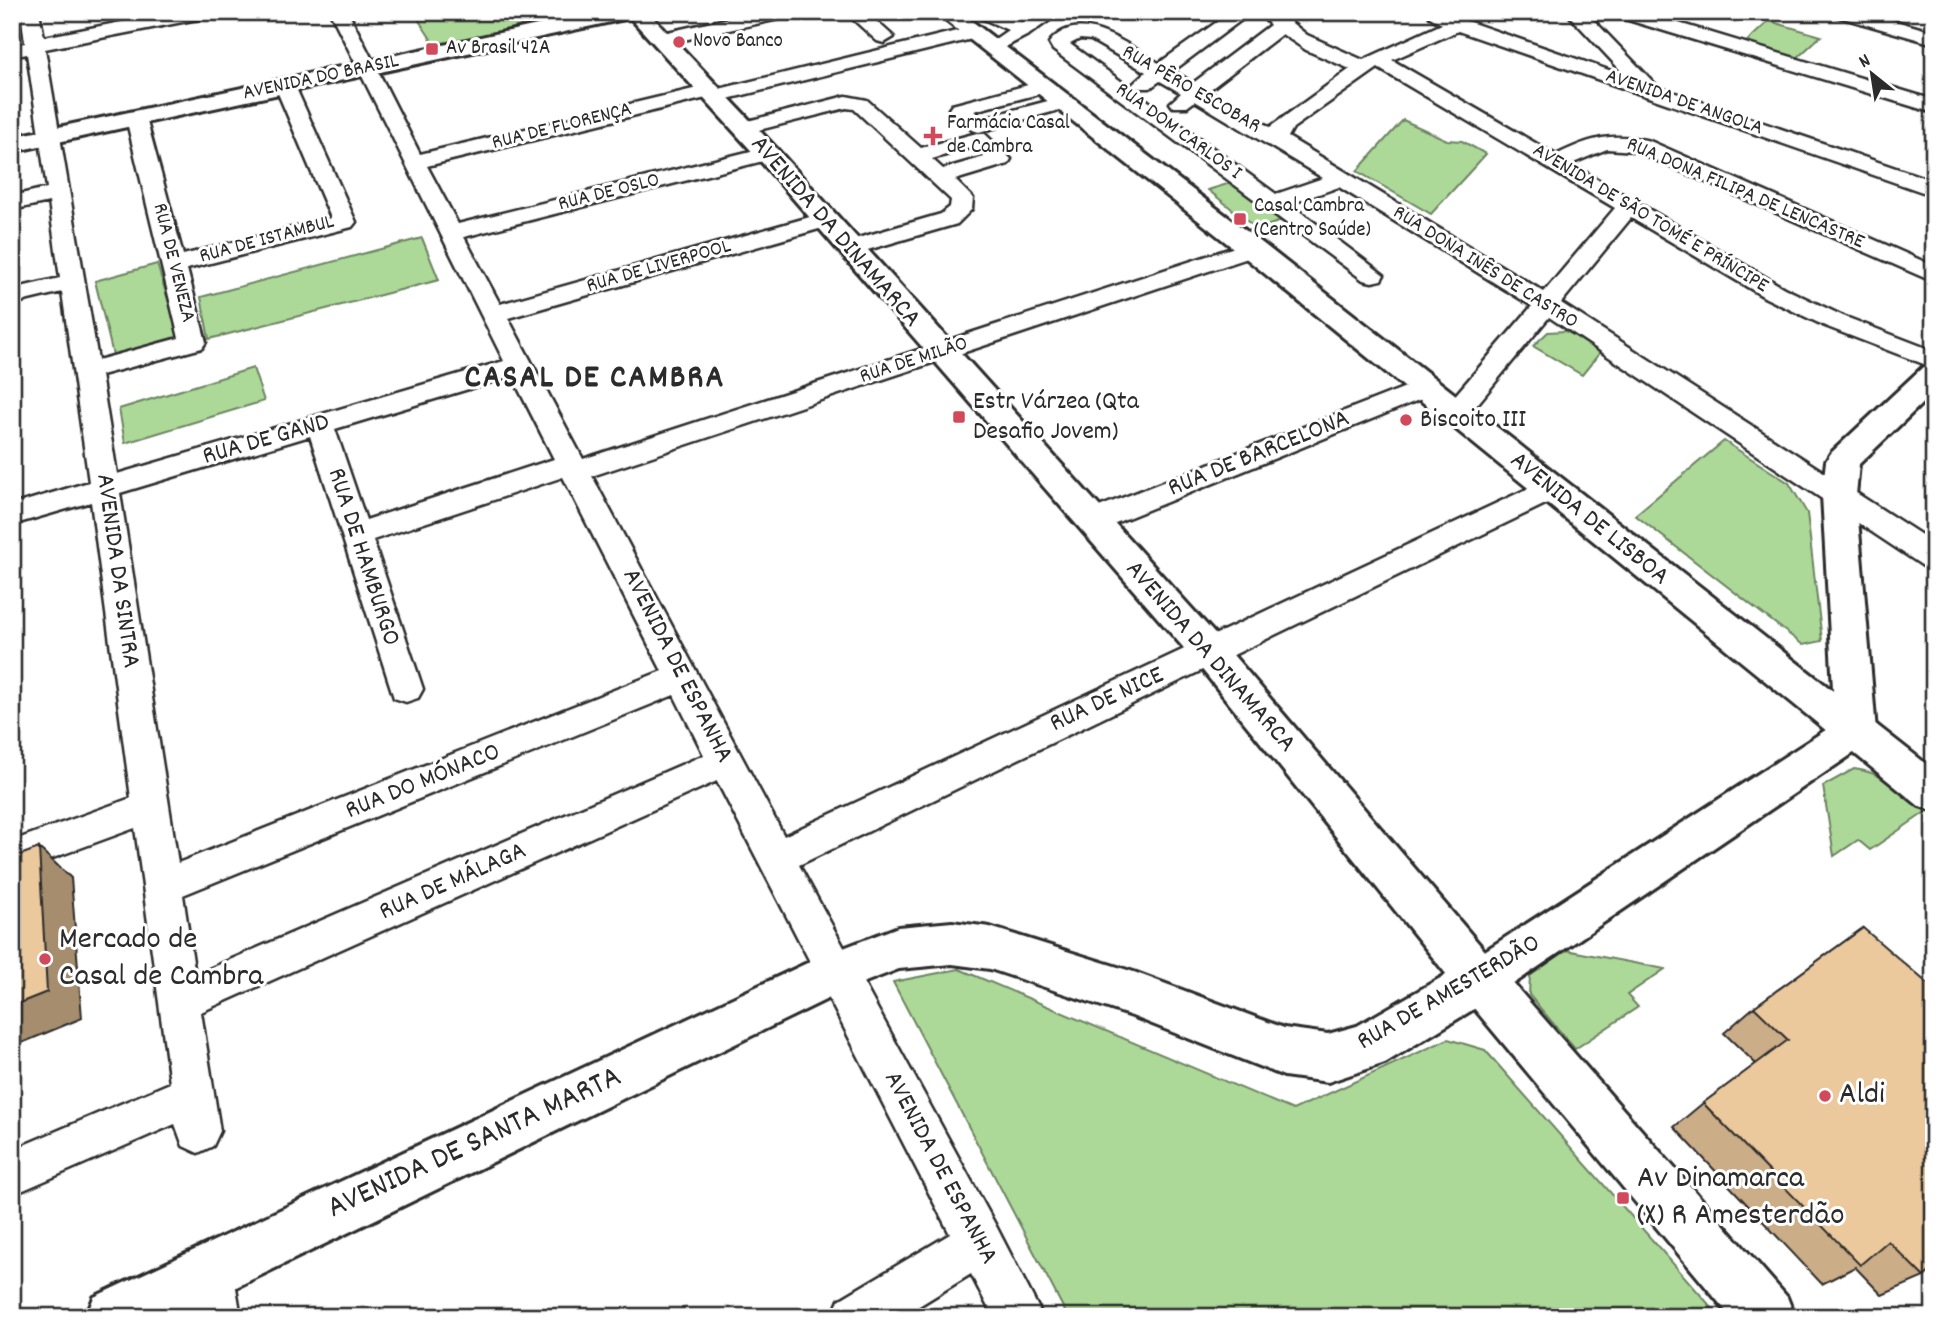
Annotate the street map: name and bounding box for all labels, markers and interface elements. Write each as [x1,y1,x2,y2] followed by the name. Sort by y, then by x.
[693,27,783,57] place label: Novo Banco
[446,34,550,64] place label: Av Brasil 42A
[671,34,687,50] marker: Novo Banco
[1116,38,1266,142] street label: RUA PÊRO ESCOBAR
[1838,38,1908,108] north arrow
[424,41,440,57] marker: Av Brasil 42A
[240,47,402,109] street label: AVENIDA DO BRASIL
[1854,48,1876,76] text: N
[1601,62,1767,144] street label: AVENIDA DE ANGOLA
[1109,76,1248,188] street label: RUA DOM CARLOS I
[489,95,635,159] street label: RUA DE FLORENÇA
[947,109,1070,163] place label: Farmácia Casal de Cambra
[741,128,929,336] street label: AVENIDA DA DINAMARCA
[925,128,941,144] marker: Farmácia Casal de Cambra
[1621,130,1869,258] street label: RUA DONA FILIPA DE LENCASTRE
[1526,136,1774,302] street label: AVENIDA DE SÃO TOMÉ E PRÍNCIPE
[555,166,663,220] street label: RUA DE OSLO
[1254,192,1371,246] place label: Casal Cambra (Centro Saúde)
[1386,199,1584,337] street label: RUA DONA INÊS DE CASTRO
[144,200,202,326] street label: RUA DE VENEZA
[196,207,338,272] street label: RUA DE ISTAMBUL
[1232,211,1248,227] marker: Casal Cambra (Centro Saúde)
[583,232,735,302] street label: RUA DE LIVERPOOL
[856,329,972,393] street label: RUA DE MILÃO
[465,356,725,403] district label: CASAL DE CAMBRA
[973,384,1140,451] place label: Estr Várzea (Qta Desafio Jovem)
[1163,401,1355,507] street label: RUA DE BARCELONA
[1420,402,1526,439] place label: Biscoito III
[198,404,334,476] street label: RUA DE GAND
[951,409,967,425] marker: Estr Várzea (Qta Desafio Jovem)
[1398,412,1414,428] marker: Biscoito III
[1501,443,1677,595] street label: AVENIDA DE LISBOA
[317,463,409,651] street label: RUA DE HAMBURGO
[85,471,149,671] street label: AVENIDA DA SINTRA
[1116,553,1304,761] street label: AVENIDA DA DINAMARCA
[612,562,742,770] street label: AVENIDA DE ESPANHA
[1044,657,1170,743] street label: RUA DE NICE
[340,734,506,830] street label: RUA DO MÓNACO
[374,833,532,931] street label: RUA DE MÁLAGA
[59,918,264,1001] place label: Mercado de Casal de Cambra
[1351,926,1547,1060] street label: RUA DE AMESTERDÃO
[37,951,53,967] marker: Mercado de Casal de Cambra
[320,1056,630,1232] street label: AVENIDA DE SANTA MARTA
[873,1065,1007,1271] street label: AVENIDA DE ESPANHA
[1839,1073,1885,1119] place label: Aldi
[1817,1088,1833,1104] marker: Aldi
[1637,1157,1845,1240] place label: Av Dinamarca (X) R Amesterdão
[1615,1190,1631,1206] marker: Av Dinamarca (X) R Amesterdão

